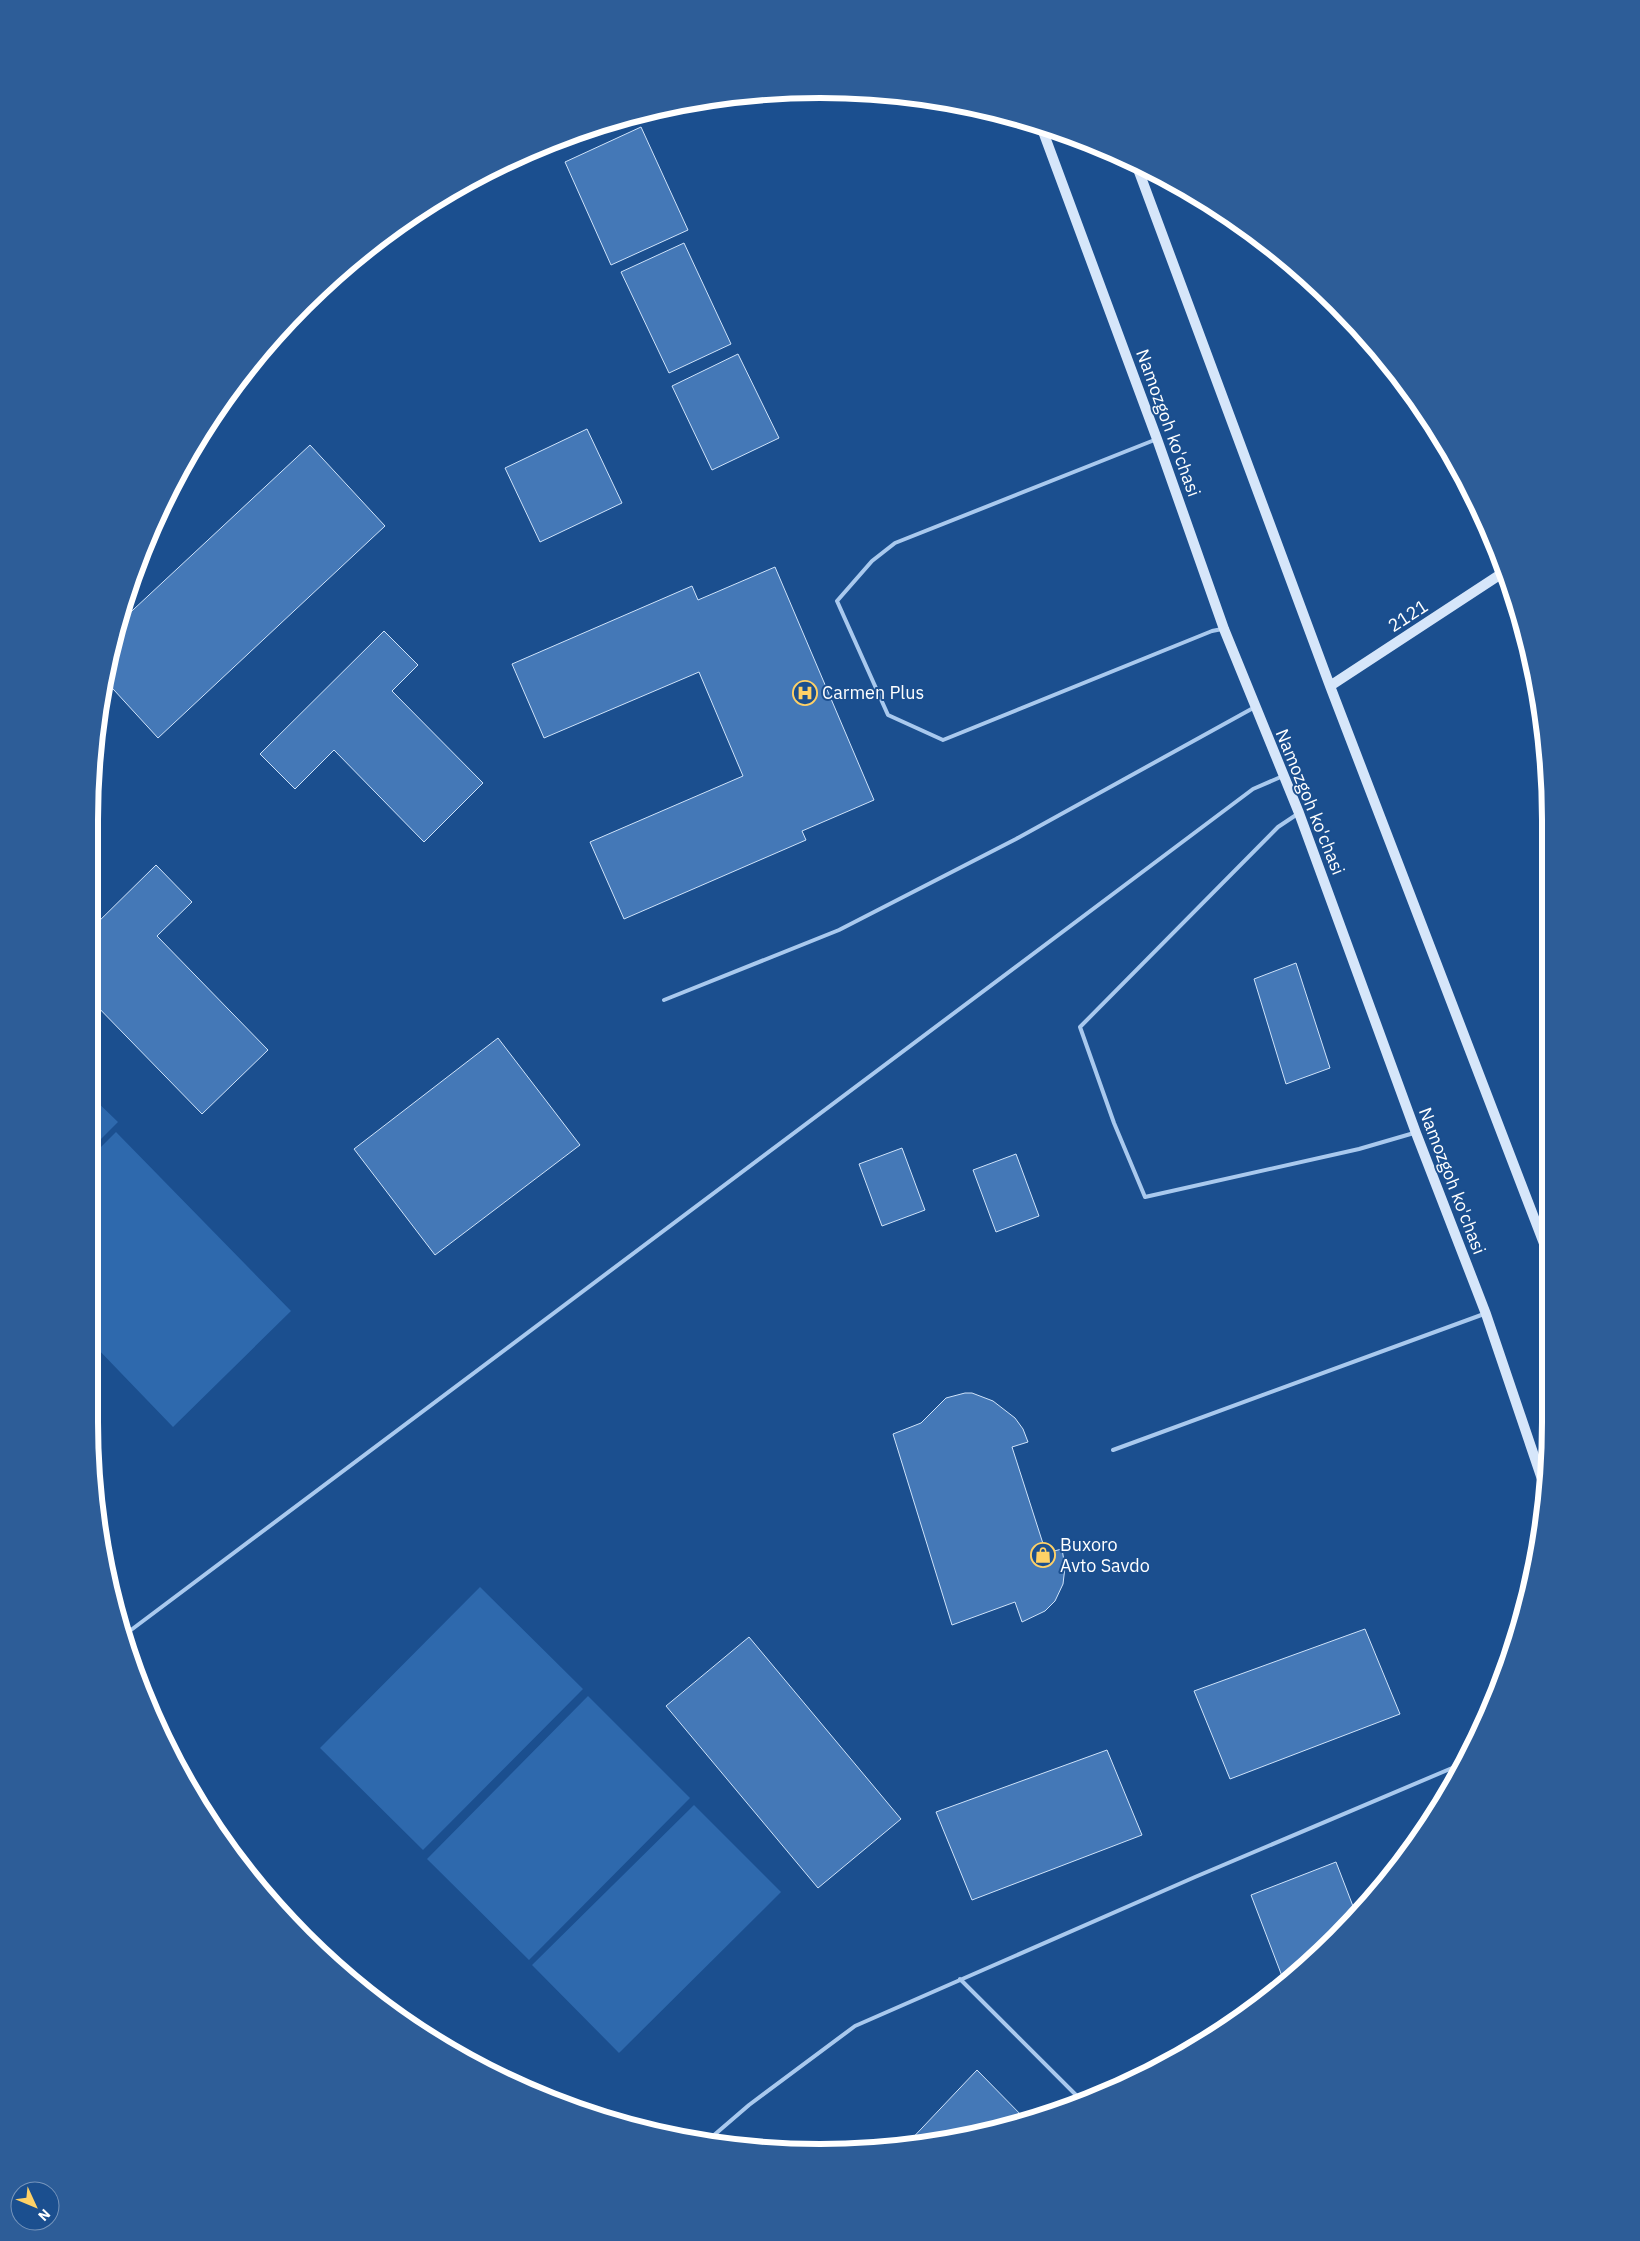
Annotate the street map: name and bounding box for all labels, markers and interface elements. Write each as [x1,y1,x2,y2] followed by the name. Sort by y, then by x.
[1131,346,1206,500] street label: Namozgoh ko'chasi
[1383,594,1432,637] street label: 2121
[792,680,818,706] hospital icon: Carmen Plus
[822,681,924,704] place label: Carmen Plus
[1271,725,1350,878] street label: Namozgoh ko'chasi
[1414,1104,1491,1257] street label: Namozgoh ko'chasi
[1060,1533,1150,1577] place label: Buxoro Avto Savdo
[1030,1542,1056,1568] shop icon: Buxoro Avto Savdo
[10,2181,60,2231] north arrow
[34,2205,54,2225] text: N

